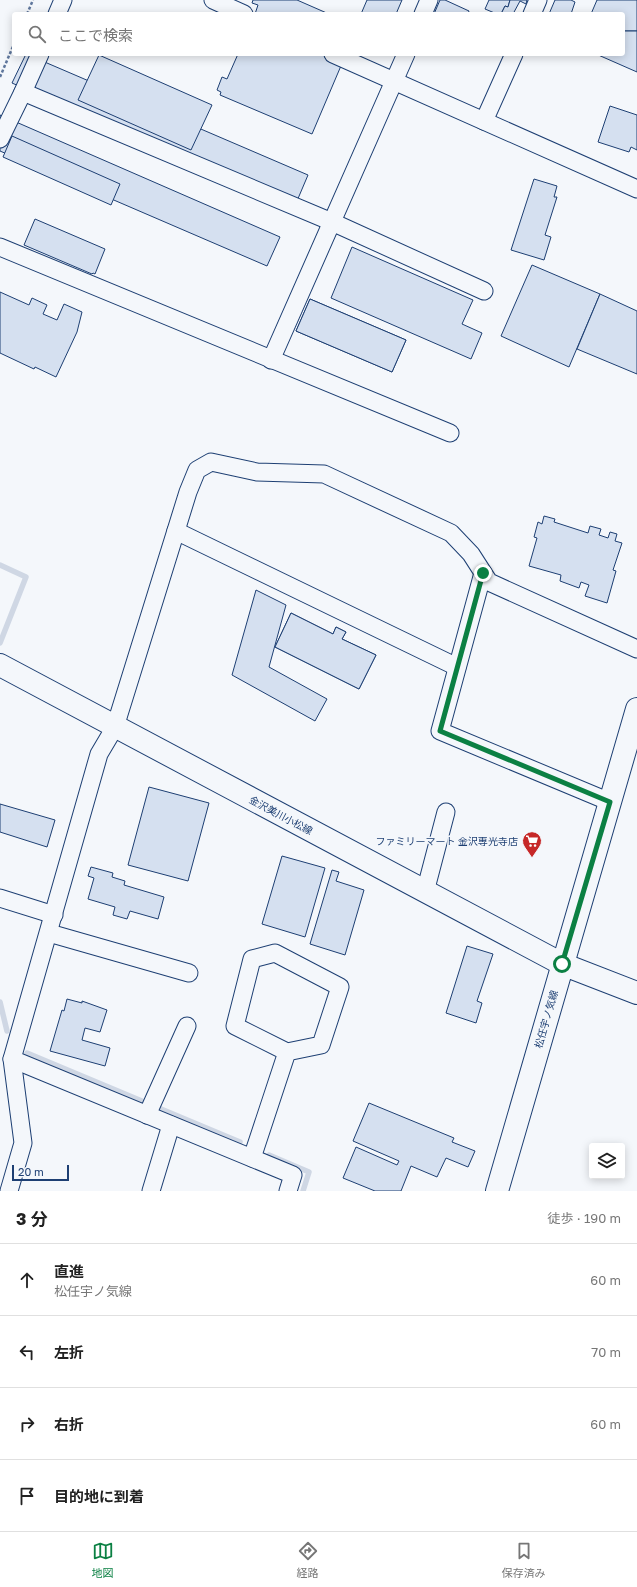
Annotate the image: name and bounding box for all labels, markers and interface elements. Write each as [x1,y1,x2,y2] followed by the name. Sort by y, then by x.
[12,12,625,56] search box
[26,23,48,45] icon: search
[58,26,133,44] text: ここで検索
[474,564,492,582] route end
[247,793,315,837] street label: 金沢美川小松線
[521,830,543,858] supermarket icon: ファミリーマート 金沢専光寺店
[376,835,518,847] place label: ファミリーマート 金沢専光寺店
[553,955,571,973] route start
[532,989,560,1049] street label: 松任宇ノ気線
[589,1143,625,1179] map controls
[589,1143,625,1179] button: layers
[12,1163,69,1182] scale bar
[18,1165,44,1178] text: 20 m
[16,1208,48,1229] text: 3 分
[548,1210,621,1226] text: 徒歩 · 190 m
[54,1262,84,1280] text: 直進
[16,1269,38,1291] icon: ahead
[590,1272,621,1288] text: 60 m
[54,1283,132,1299] text: 松任宇ノ気線
[16,1341,38,1363] icon: left
[54,1343,84,1361] text: 左折
[591,1344,621,1360] text: 70 m
[16,1413,38,1435] icon: right
[54,1415,84,1433] text: 右折
[590,1416,621,1432] text: 60 m
[16,1485,38,1507] icon: arrive
[54,1487,144,1505] text: 目的地に到着
[92,1540,114,1580] tab: 地図
[297,1540,319,1580] tab: 経路
[502,1540,546,1580] tab: 保存済み

